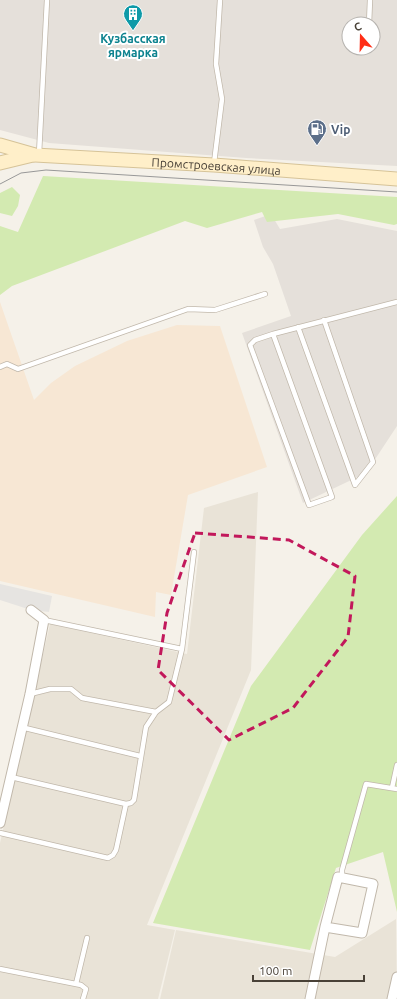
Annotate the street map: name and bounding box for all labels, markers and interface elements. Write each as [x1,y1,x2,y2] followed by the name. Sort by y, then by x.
[122,3,144,31] building icon: Кузбасская ярмарка
[341,16,381,56] north arrow
[352,20,363,33] text: С
[100,32,166,59] place label: Кузбасская ярмарка
[306,118,328,146] fuel station icon: Vip
[331,123,350,136] place label: Vip
[151,155,281,177] street label: Промстроевская улица
[253,957,364,983] scale bar
[259,964,292,977] text: 100 m

